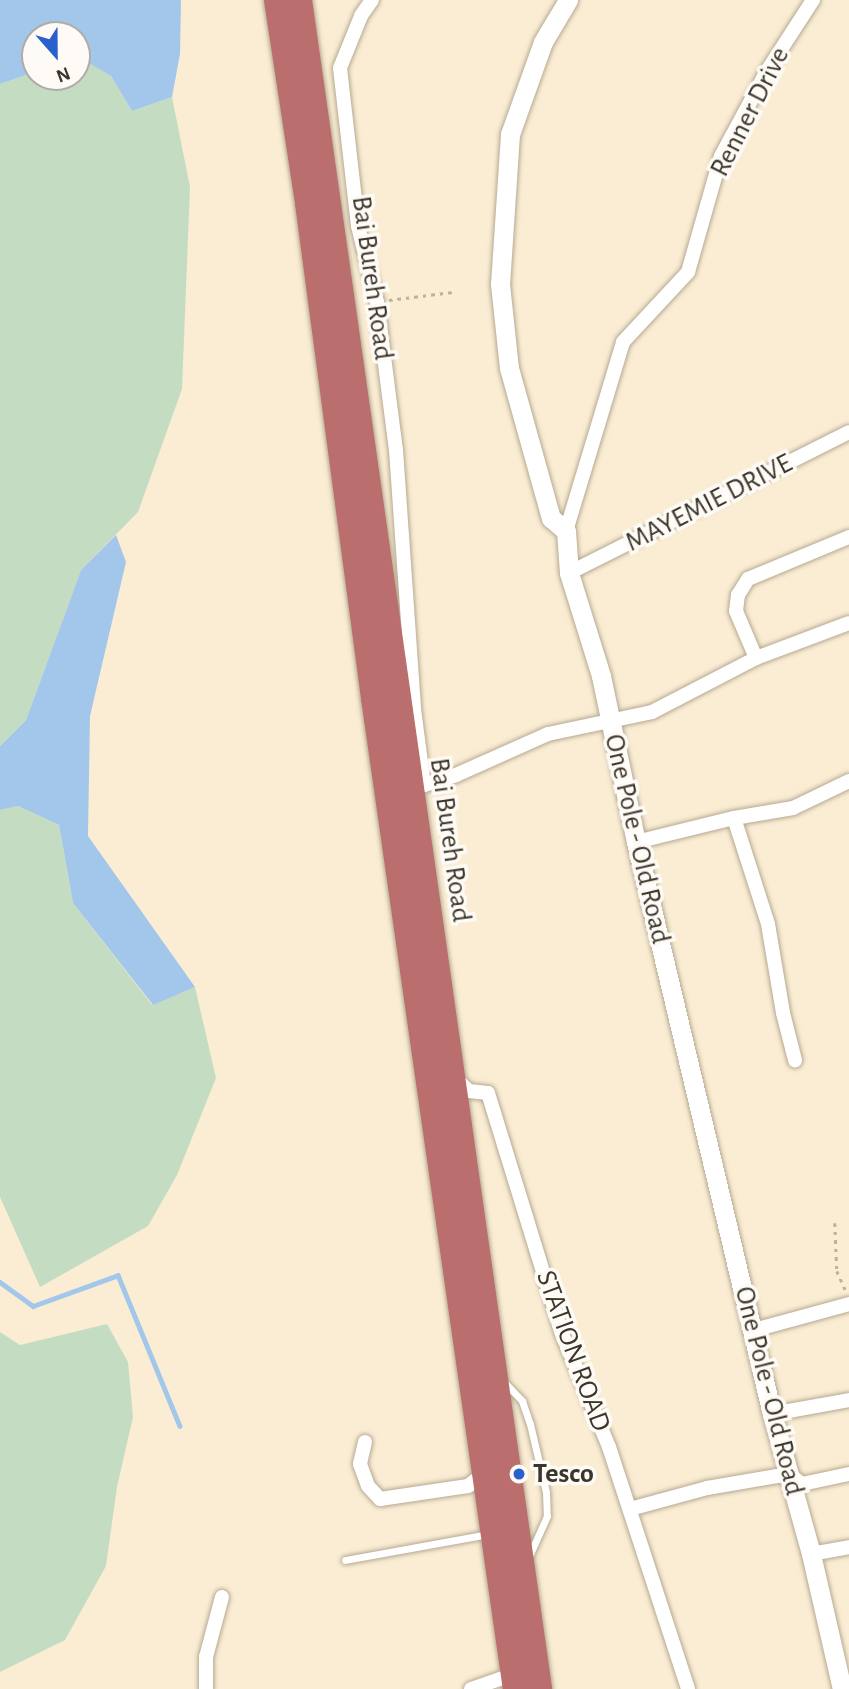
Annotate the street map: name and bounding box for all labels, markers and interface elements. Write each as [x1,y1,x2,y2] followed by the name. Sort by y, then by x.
[21,21,91,91] north arrow
[703,42,797,182] street label: Renner Drive
[53,63,73,85] text: N
[344,194,400,362] street label: Bai Bureh Road
[620,447,798,559] street label: MAYEMIE DRIVE
[597,731,677,947] street label: One Pole - Old Road
[422,756,478,924] street label: Bai Bureh Road
[528,1266,618,1436] street label: STATION ROAD
[727,1283,811,1499] street label: One Pole - Old Road
[533,1457,594,1491] place label: Tesco
[511,1466,527,1482] marker: Tesco

